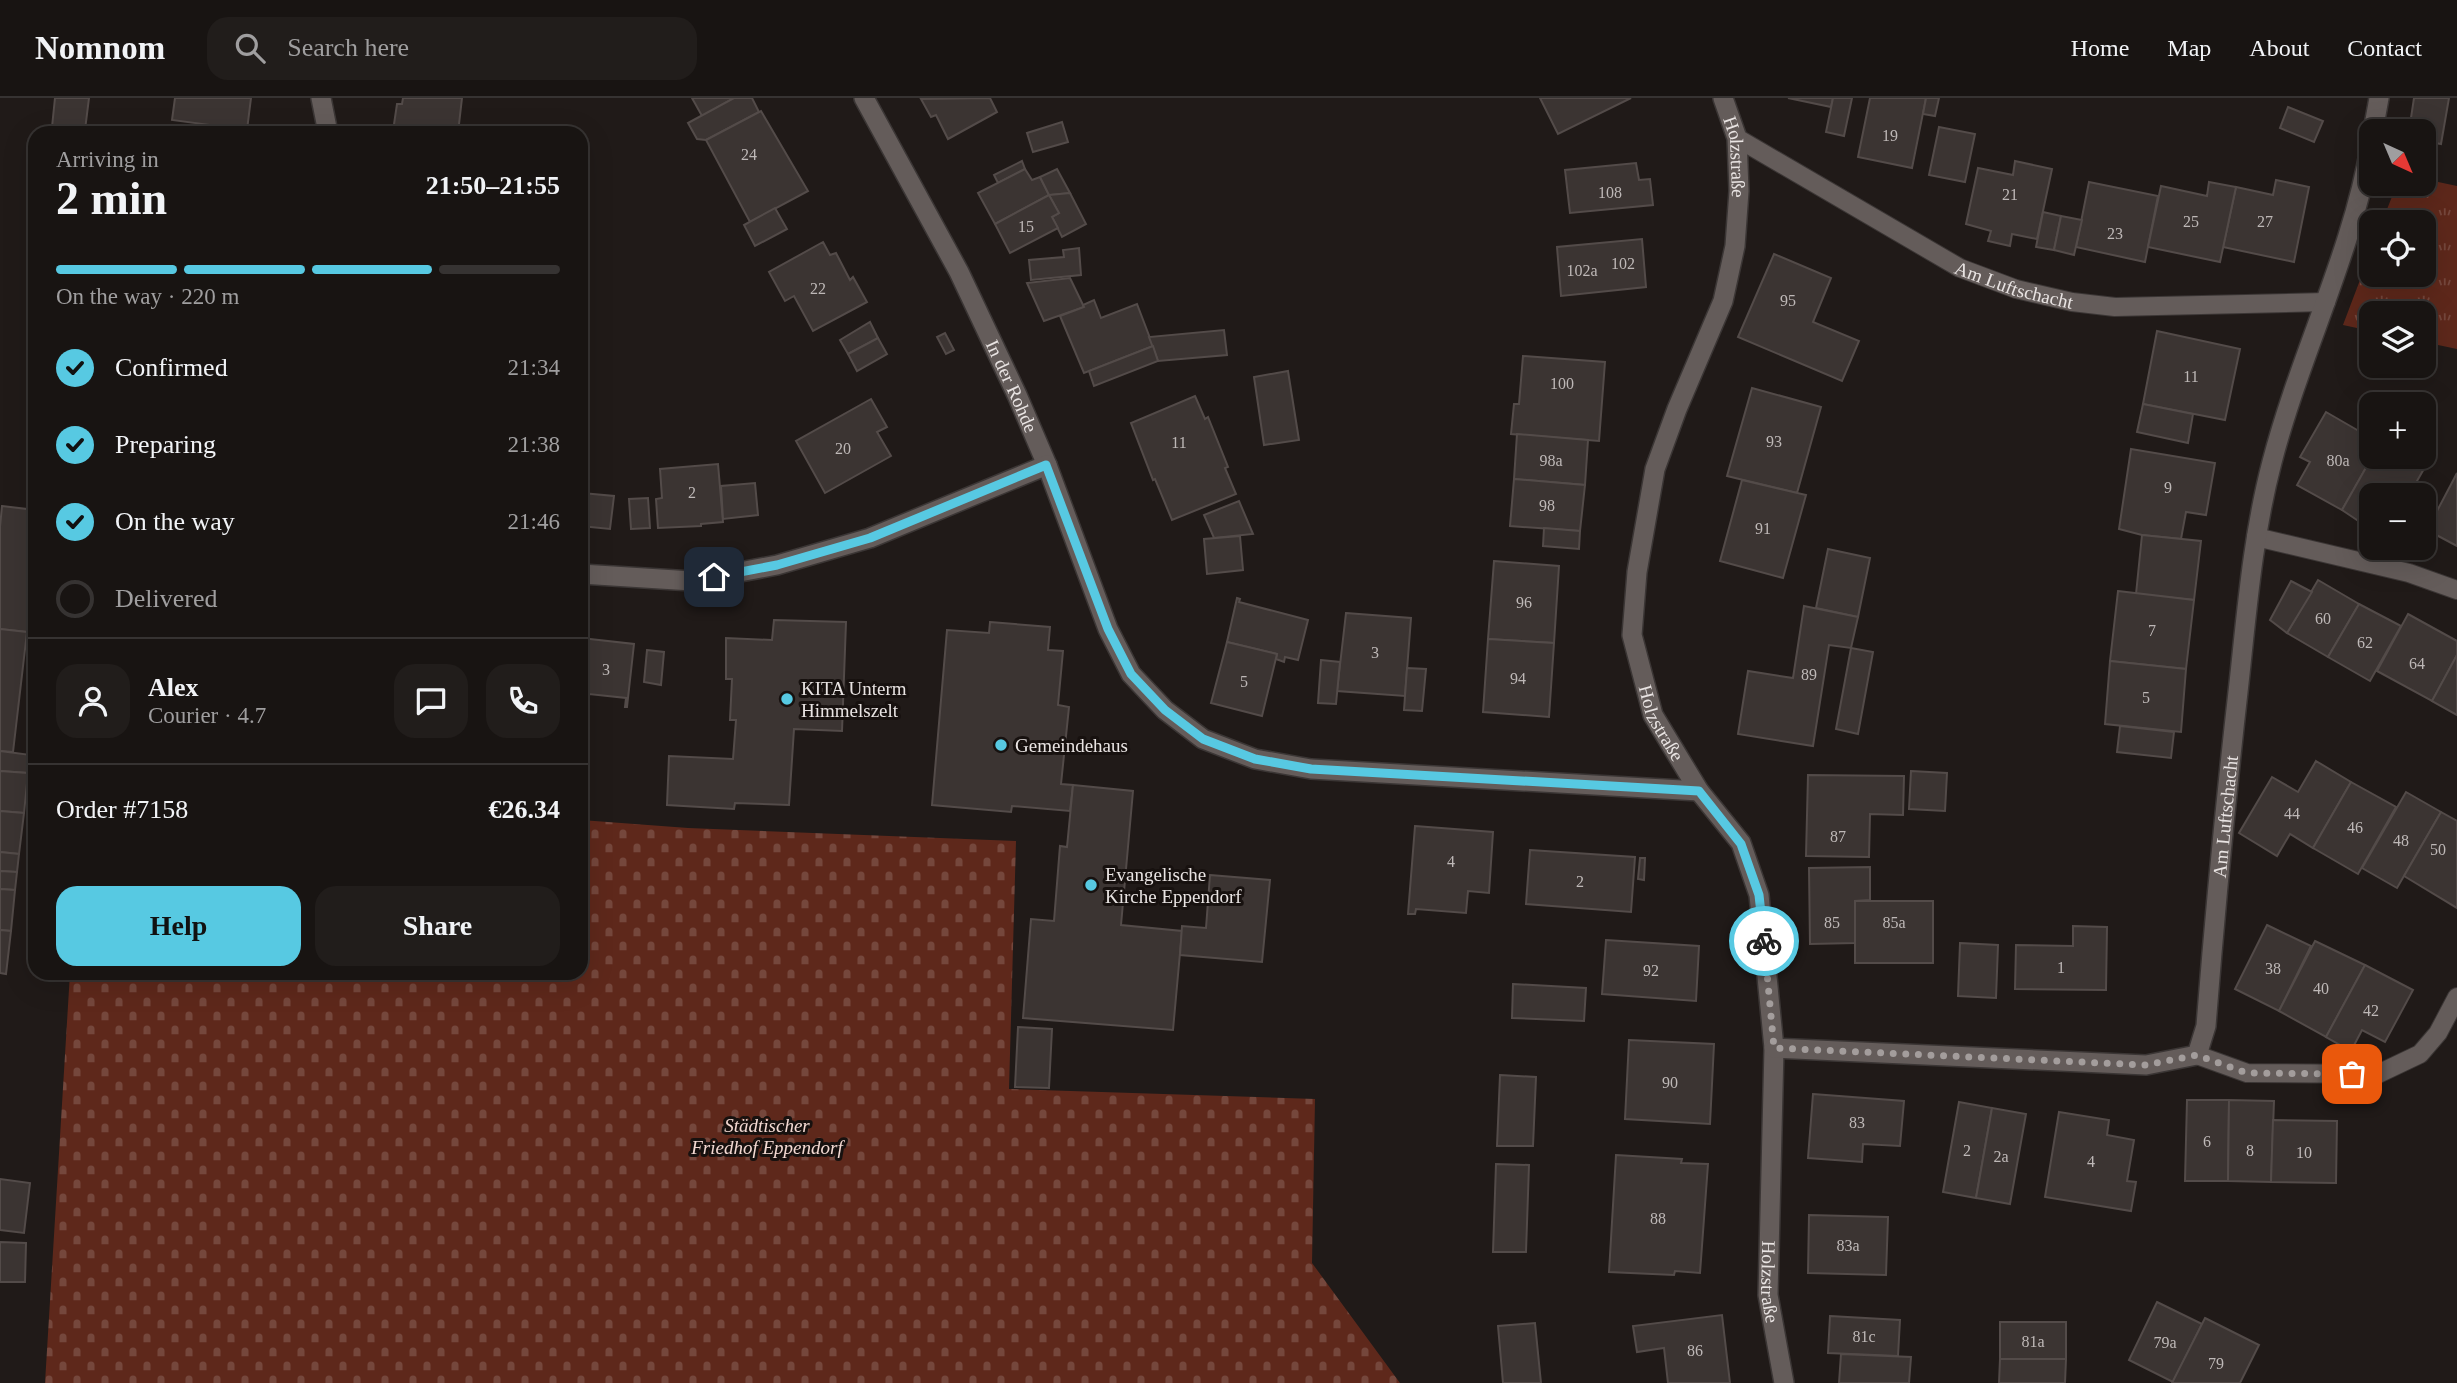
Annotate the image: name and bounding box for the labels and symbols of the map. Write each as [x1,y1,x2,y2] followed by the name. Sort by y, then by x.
[1719,113,1749,198] street label: Holzstraße
[2359,119,2436,196] north arrow
[1882,127,1898,144] house number: 19
[741,146,757,163] house number: 24
[1598,184,1622,201] house number: 108
[2002,186,2018,203] house number: 21
[2183,213,2199,230] house number: 25
[2257,213,2273,230] house number: 27
[1018,218,1034,235] house number: 15
[2107,225,2123,242] house number: 23
[1611,255,1635,272] house number: 102
[1952,257,2076,313] street label: Am Luftschacht
[1566,262,1598,279] house number: 102a
[810,280,826,297] house number: 22
[1780,292,1796,309] house number: 95
[982,337,1042,436] street label: In der Rohde
[2183,368,2199,385] house number: 11
[1550,375,1574,392] house number: 100
[1766,433,1782,450] house number: 93
[1171,434,1187,451] house number: 11
[835,440,851,457] house number: 20
[1539,452,1563,469] house number: 98a
[2326,452,2350,469] house number: 80a
[2164,479,2172,496] house number: 9
[688,484,696,501] house number: 2
[1539,497,1555,514] house number: 98
[1755,520,1771,537] house number: 91
[684,547,744,607] pin
[1516,594,1532,611] house number: 96
[2315,610,2331,627] house number: 60
[2148,622,2156,639] house number: 7
[2357,634,2373,651] house number: 62
[1371,644,1379,661] house number: 3
[2409,655,2425,672] house number: 64
[602,661,610,678] house number: 3
[1801,666,1817,683] house number: 89
[1510,670,1526,687] house number: 94
[1240,673,1248,690] house number: 5
[801,678,907,721] place label: KITA Unterm Himmelszelt
[1635,683,1688,765] street label: Holzstraße
[2142,689,2150,706] house number: 5
[779,691,795,707] marker: KITA Unterm Himmelszelt
[1015,735,1128,756] place label: Gemeindehaus
[993,737,1009,753] marker: Gemeindehaus
[2209,754,2242,879] street label: Am Luftschacht
[2284,805,2300,822] house number: 44
[2347,819,2363,836] house number: 46
[1830,828,1846,845] house number: 87
[2393,832,2409,849] house number: 48
[2430,841,2446,858] house number: 50
[1447,853,1455,870] house number: 4
[1105,864,1242,907] place label: Evangelische Kirche Eppendorf
[1576,873,1584,890] house number: 2
[1083,877,1099,893] marker: Evangelische Kirche Eppendorf
[1729,906,1799,976] courier
[1824,914,1840,931] house number: 85
[1882,914,1906,931] house number: 85a
[2057,959,2065,976] house number: 1
[2265,960,2281,977] house number: 38
[1643,962,1659,979] house number: 92
[2313,980,2329,997] house number: 40
[2363,1002,2379,1019] house number: 42
[2322,1044,2382,1104] pin
[1662,1074,1678,1091] house number: 90
[1849,1114,1865,1131] house number: 83
[690,1115,845,1158] park label: Städtischer Friedhof Eppendorf
[2203,1133,2211,1150] house number: 6
[1963,1142,1971,1159] house number: 2
[2246,1142,2254,1159] house number: 8
[2296,1144,2312,1161] house number: 10
[1993,1148,2009,1165] house number: 2a
[2087,1153,2095,1170] house number: 4
[1650,1210,1666,1227] house number: 88
[1836,1237,1860,1254] house number: 83a
[1757,1240,1783,1325] street label: Holzstraße
[1852,1328,1876,1345] house number: 81c
[2021,1333,2045,1350] house number: 81a
[2153,1334,2177,1351] house number: 79a
[1687,1342,1703,1359] house number: 86
[2208,1355,2224,1372] house number: 79

